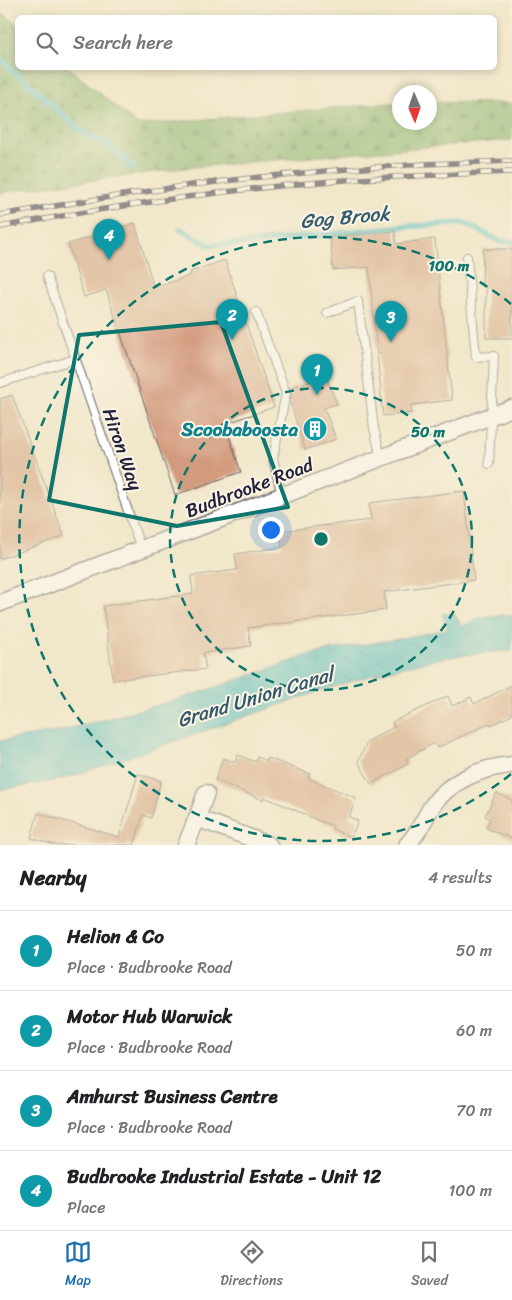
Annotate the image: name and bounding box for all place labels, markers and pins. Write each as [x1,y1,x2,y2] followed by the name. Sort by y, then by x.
[93,219,125,260] pin: 4
[216,299,248,340] pin: 2
[375,301,407,342] pin: 3
[301,354,333,395] pin: 1
[181,413,298,446] place label: Scoobaboosta
[302,416,328,442] building icon: Scoobaboosta
[312,530,330,548] centre of rings

